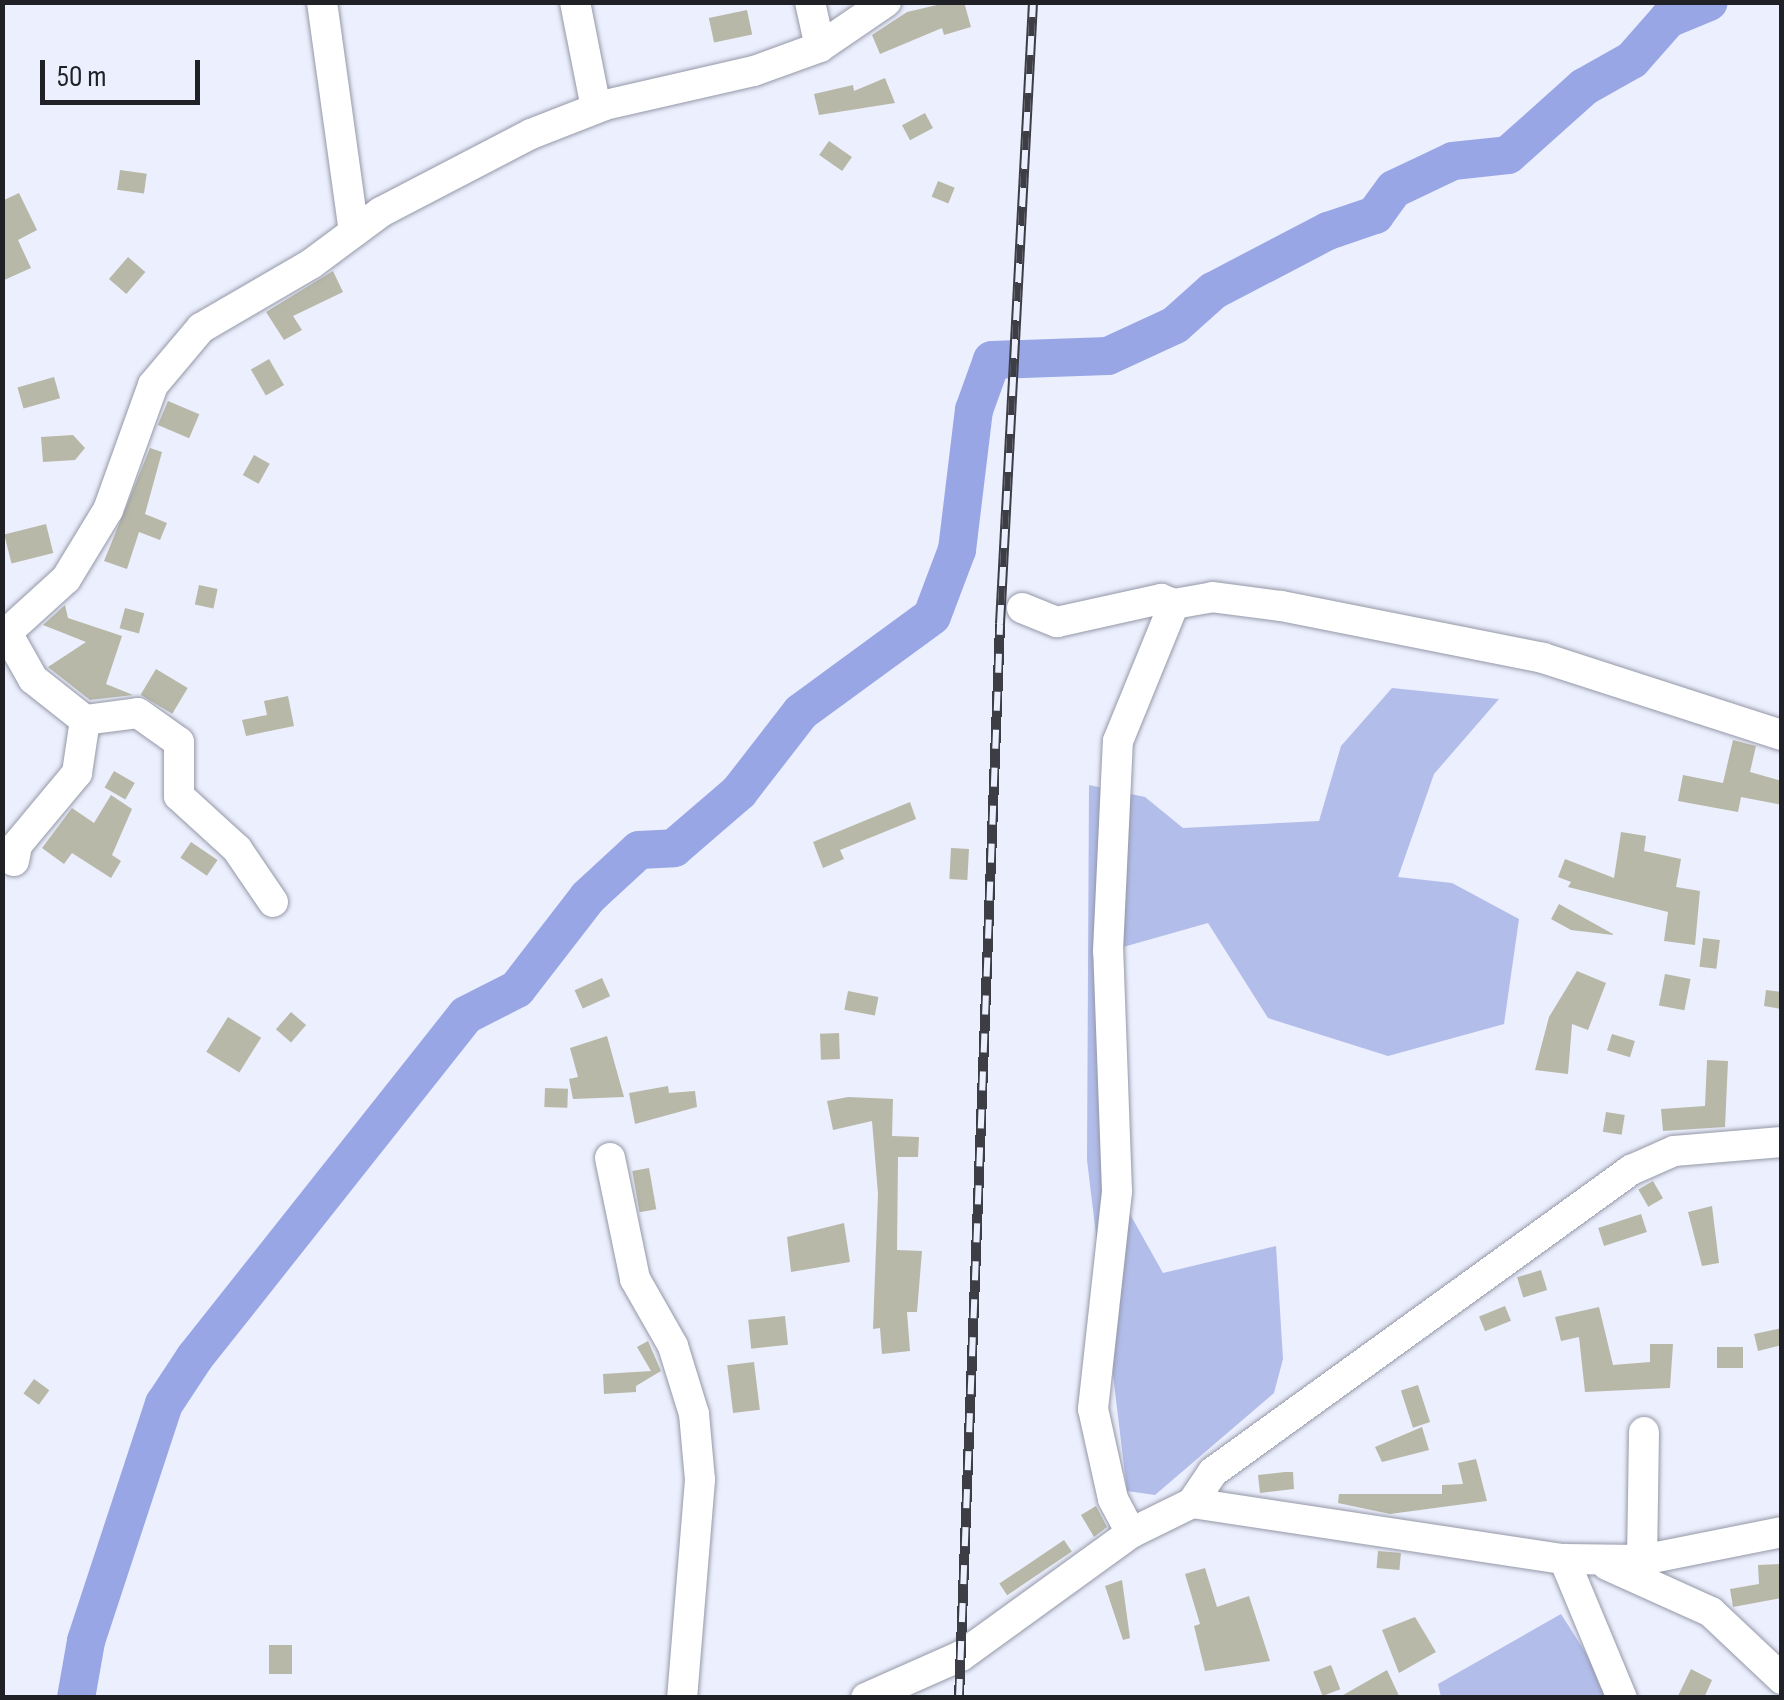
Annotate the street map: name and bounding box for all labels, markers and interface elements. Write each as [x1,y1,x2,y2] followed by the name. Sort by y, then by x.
[45,40,205,102] scale bar
[57,59,106,95] text: 50 m

